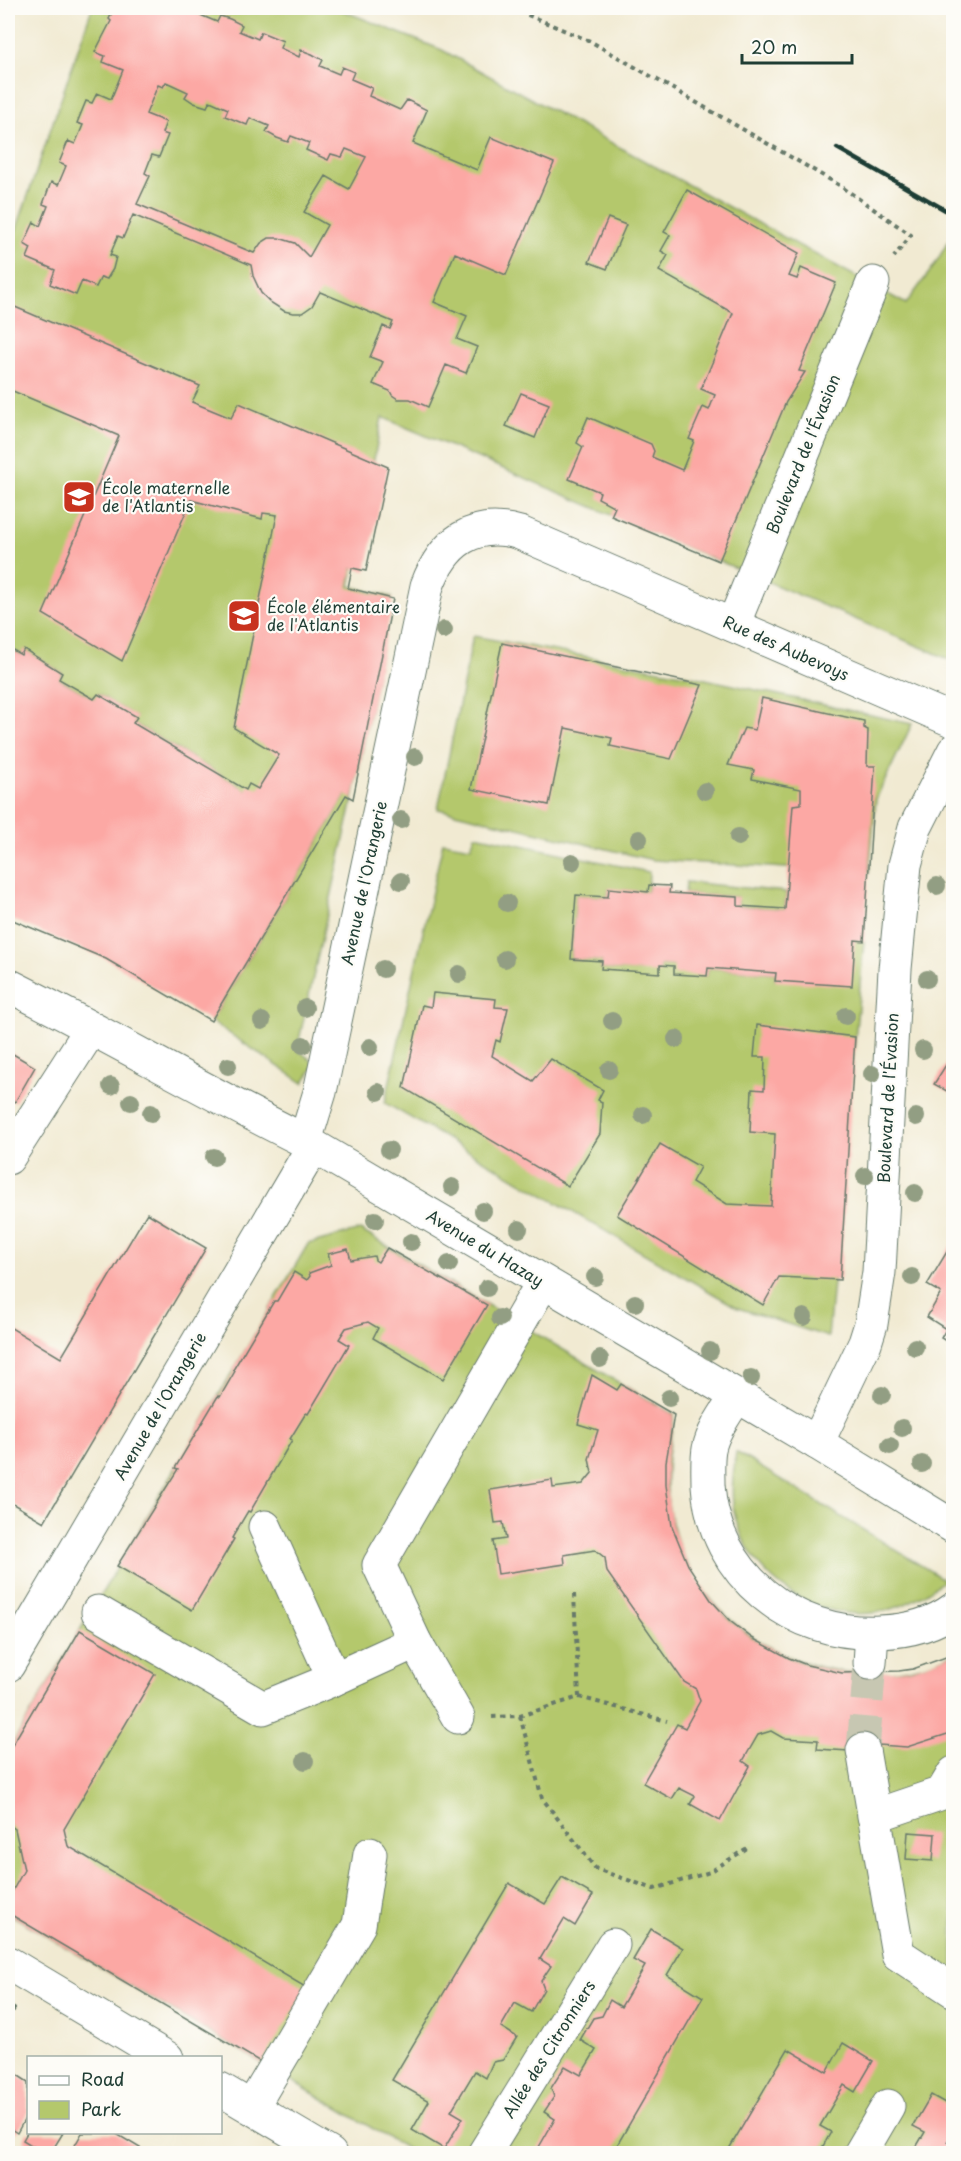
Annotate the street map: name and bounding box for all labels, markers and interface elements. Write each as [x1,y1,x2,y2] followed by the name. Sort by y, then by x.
[742,27,852,65] scale bar
[751,33,797,60] text: 20 m
[759,370,845,537] street label: Boulevard de l'Évasion
[102,475,231,517] place label: École maternelle de l'Atlantis
[61,479,97,515] school or university icon: École maternelle de l'Atlantis
[267,594,400,636] place label: École élémentaire de l'Atlantis
[226,598,262,634] school or university icon: École élémentaire de l'Atlantis
[720,609,853,686] street label: Rue des Aubevoys
[334,799,392,967] street label: Avenue de l'Orangerie
[871,1012,903,1184] street label: Boulevard de l'Évasion
[422,1203,549,1292] street label: Avenue du Hazay
[107,1327,211,1484] street label: Avenue de l'Orangerie
[496,1975,600,2122] street label: Allée des Citronniers
[27,2056,222,2134] legend
[81,2065,125,2092] text: Road
[81,2095,121,2122] text: Park

